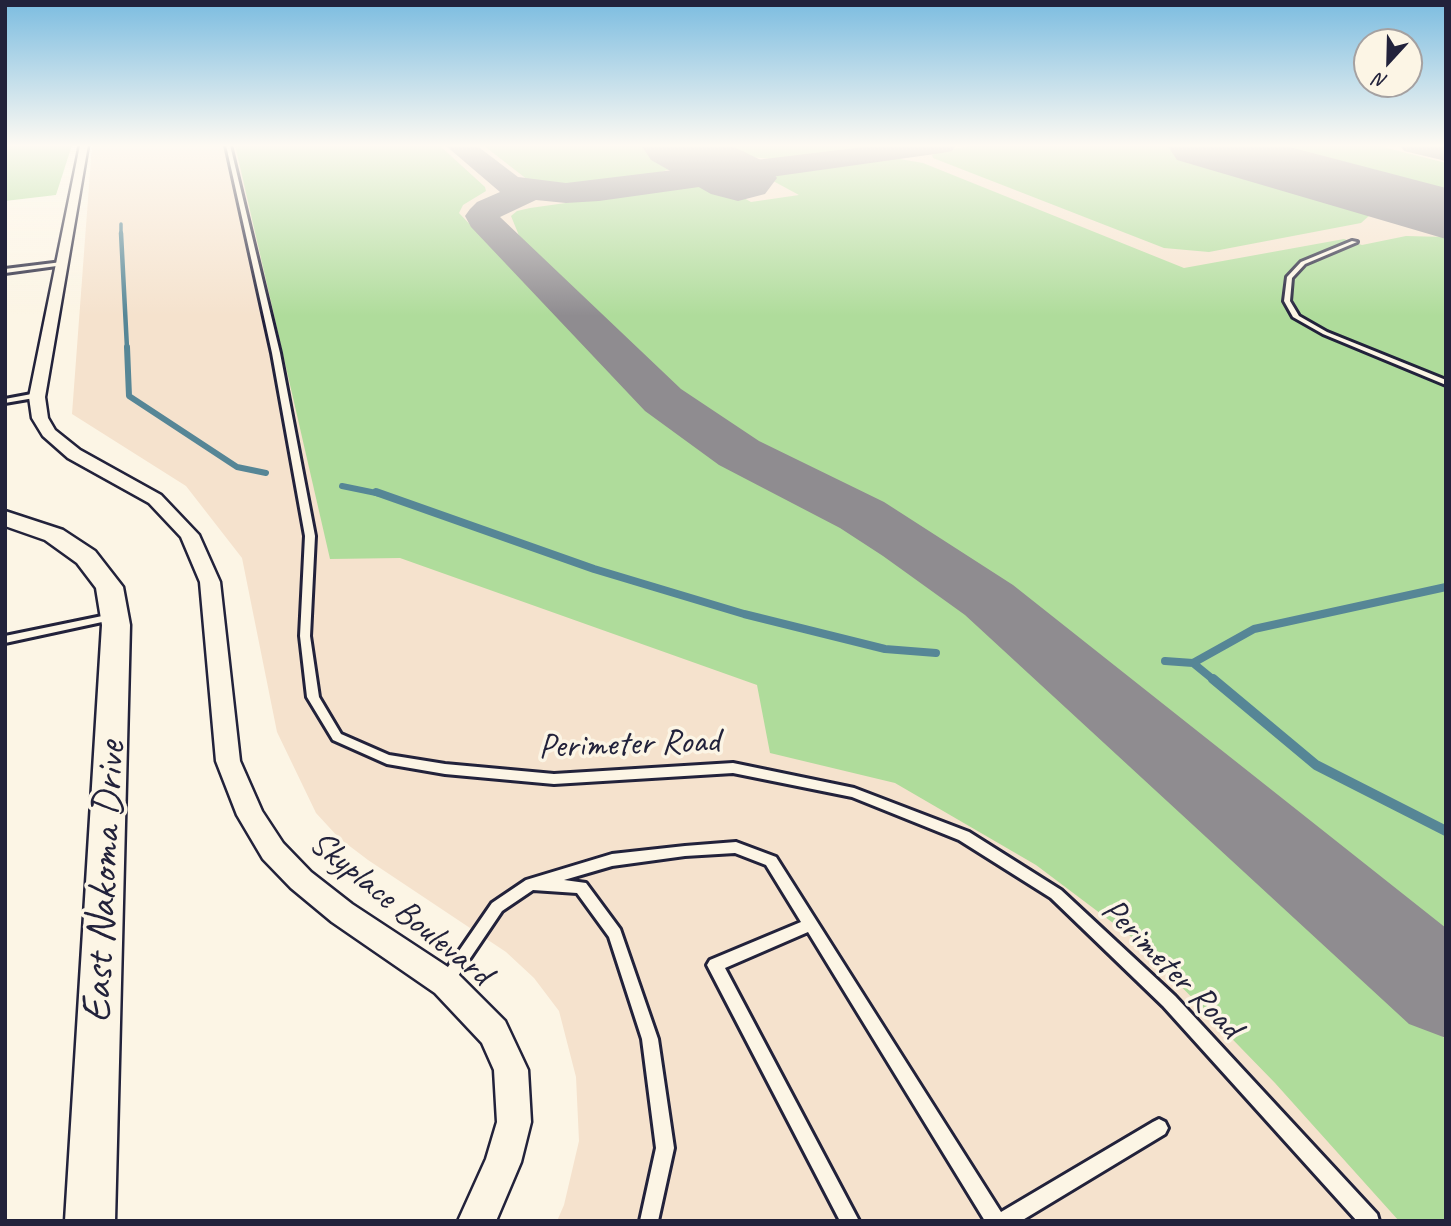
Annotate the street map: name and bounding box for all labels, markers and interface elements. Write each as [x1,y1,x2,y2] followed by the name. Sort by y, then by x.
[1353,28,1423,98] north arrow
[1371,67,1391,94] text: N
[538,721,720,769] street label: Perimeter Road
[72,740,138,1024] street label: East Nakoma Drive
[300,823,500,995] street label: Skyplace Boulevard
[1092,890,1250,1048] street label: Perimeter Road

